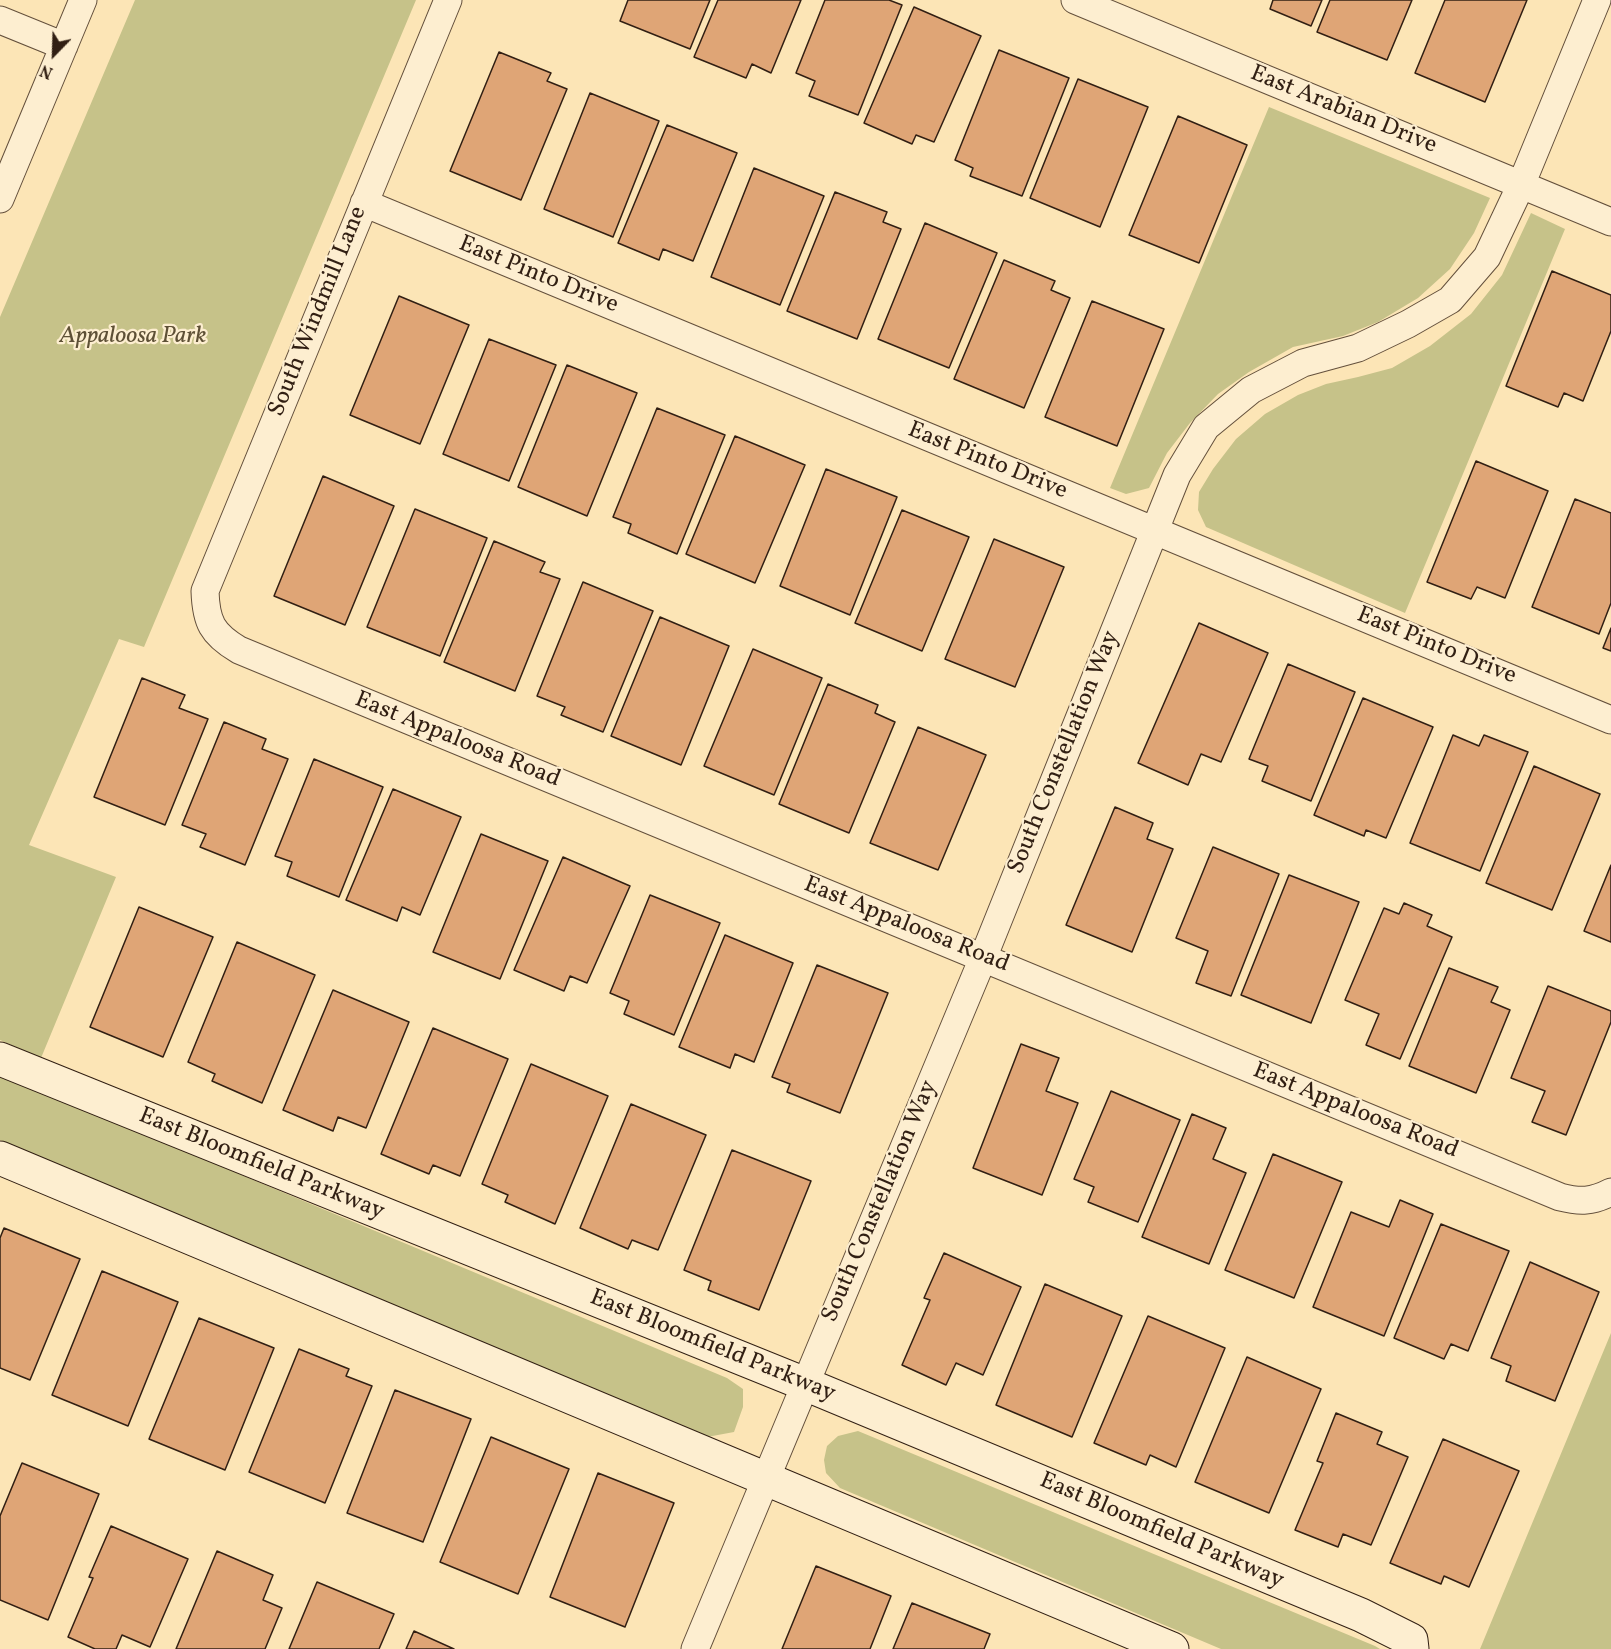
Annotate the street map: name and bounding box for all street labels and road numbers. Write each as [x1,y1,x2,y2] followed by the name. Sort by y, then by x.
[1245,60,1441,162] street label: East Arabian Drive
[264,203,374,421] street label: South Windmill Lane
[454,231,622,321] street label: East Pinto Drive
[903,417,1071,507] street label: East Pinto Drive
[1352,602,1520,692] street label: East Pinto Drive
[1003,627,1127,879] street label: South Constellation Way
[350,687,564,795] street label: East Appaloosa Road
[799,872,1013,980] street label: East Appaloosa Road
[1248,1058,1462,1166] street label: East Appaloosa Road
[817,1077,945,1327] street label: South Constellation Way
[134,1102,388,1228] street label: East Bloomfield Parkway
[585,1284,839,1410] street label: East Bloomfield Parkway
[1035,1467,1287,1597] street label: East Bloomfield Parkway

